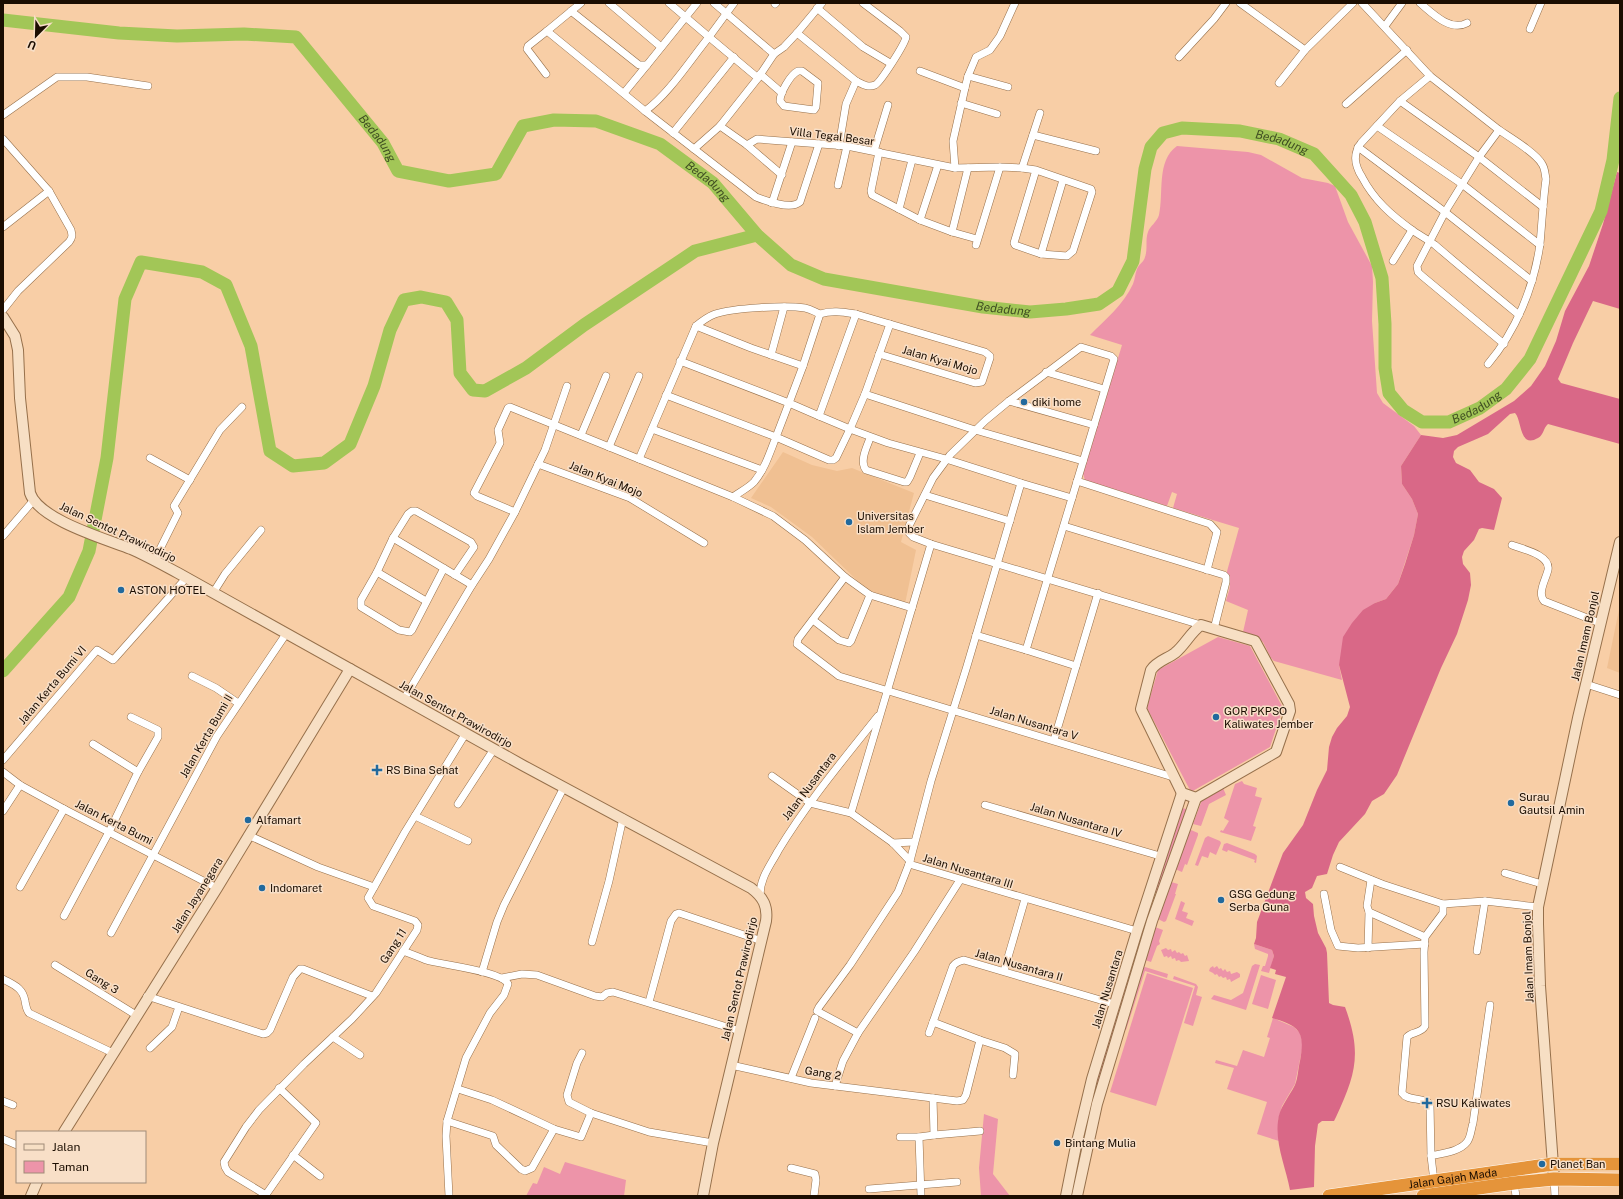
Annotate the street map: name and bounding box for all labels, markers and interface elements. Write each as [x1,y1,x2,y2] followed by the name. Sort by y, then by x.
[16,16,56,56] north arrow
[26,38,38,52] text: U
[356,112,399,165] water label: Bedadung
[789,125,875,147] street label: Villa Tegal Besar
[1254,127,1311,158] water label: Bedadung
[683,158,734,206] water label: Bedadung
[975,299,1032,319] water label: Bedadung
[901,343,979,377] street label: Jalan Kyai Mojo
[1450,387,1505,427] water label: Bedadung
[1032,396,1081,408] place label: diki home
[1019,397,1029,407] marker: diki home
[568,459,644,499] street label: Jalan Kyai Mojo
[58,500,178,564] street label: Jalan Sentot Prawirodirjo
[857,510,924,535] place label: Universitas Islam Jember
[844,517,854,527] marker: Universitas Islam Jember
[129,584,206,596] place label: ASTON HOTEL
[116,585,126,595] marker: ASTON HOTEL
[1569,590,1601,682] street label: Jalan Imam Bonjol
[16,643,88,727] street label: Jalan Kerta Bumi VI
[397,678,515,750] street label: Jalan Sentot Prawirodirjo
[177,692,235,780] street label: Jalan Kerta Bumi II
[988,704,1080,742] street label: Jalan Nusantara V
[1224,705,1313,730] place label: GOR PKPSO Kaliwates Jember
[1211,712,1221,722] marker: GOR PKPSO Kaliwates Jember
[780,750,838,822] street label: Jalan Nusantara
[371,764,383,776] marker: RS Bina Sehat
[386,764,459,776] place label: RS Bina Sehat
[1519,791,1585,816] place label: Surau Gautsil Amin
[73,797,155,847] street label: Jalan Kerta Bumi
[1506,798,1516,808] marker: Surau Gautsil Amin
[1029,800,1124,840] street label: Jalan Nusantara IV
[256,814,301,826] place label: Alfamart
[243,815,253,825] marker: Alfamart
[921,852,1015,890] street label: Jalan Nusantara III
[169,855,225,935] street label: Jalan Jayanegara
[270,882,322,894] place label: Indomaret
[257,883,267,893] marker: Indomaret
[1229,888,1296,913] place label: GSG Gedung Serba Guna
[1216,895,1226,905] marker: GSG Gedung Serba Guna
[1520,911,1536,1003] street label: Jalan Imam Bonjol
[719,916,759,1042] street label: Jalan Sentot Prawirodirjo
[377,926,409,966] street label: Gang 11
[974,947,1064,983] street label: Jalan Nusantara II
[1089,948,1125,1030] street label: Jalan Nusantara
[83,966,121,996] street label: Gang 3
[804,1064,842,1082] street label: Gang 2
[1421,1097,1433,1109] marker: RSU Kaliwates
[1436,1097,1511,1109] place label: RSU Kaliwates
[16,1131,146,1183] legend
[1065,1137,1136,1149] place label: Bintang Mulia
[1052,1138,1062,1148] marker: Bintang Mulia
[52,1140,81,1154] text: Jalan
[1550,1158,1605,1170] place label: Planet Ban
[1537,1159,1547,1169] marker: Planet Ban
[52,1160,89,1174] text: Taman
[1408,1166,1498,1191] street label: Jalan Gajah Mada

